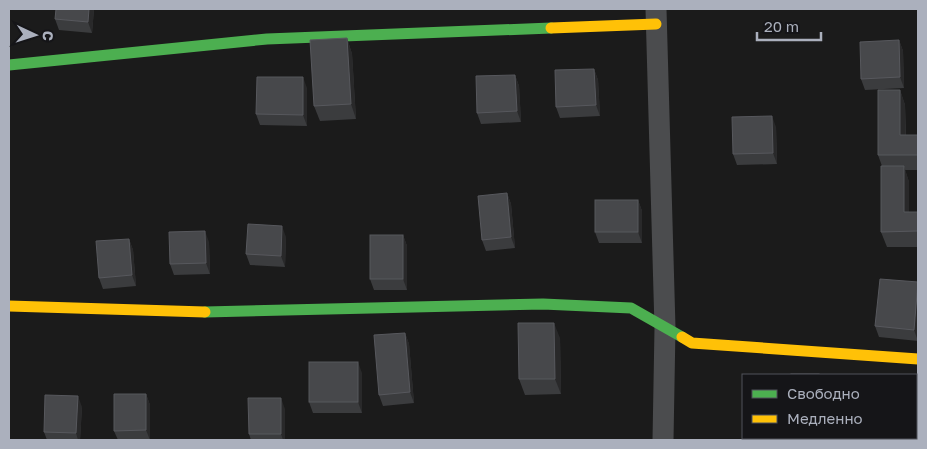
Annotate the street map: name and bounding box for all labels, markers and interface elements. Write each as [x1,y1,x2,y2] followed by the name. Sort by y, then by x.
[10,10,60,60] north arrow
[757,10,821,42] scale bar
[764,17,799,35] text: 20 m
[40,30,57,42] text: С
[742,374,917,439] legend
[787,384,860,402] text: Свободно
[787,409,863,427] text: Медленно

